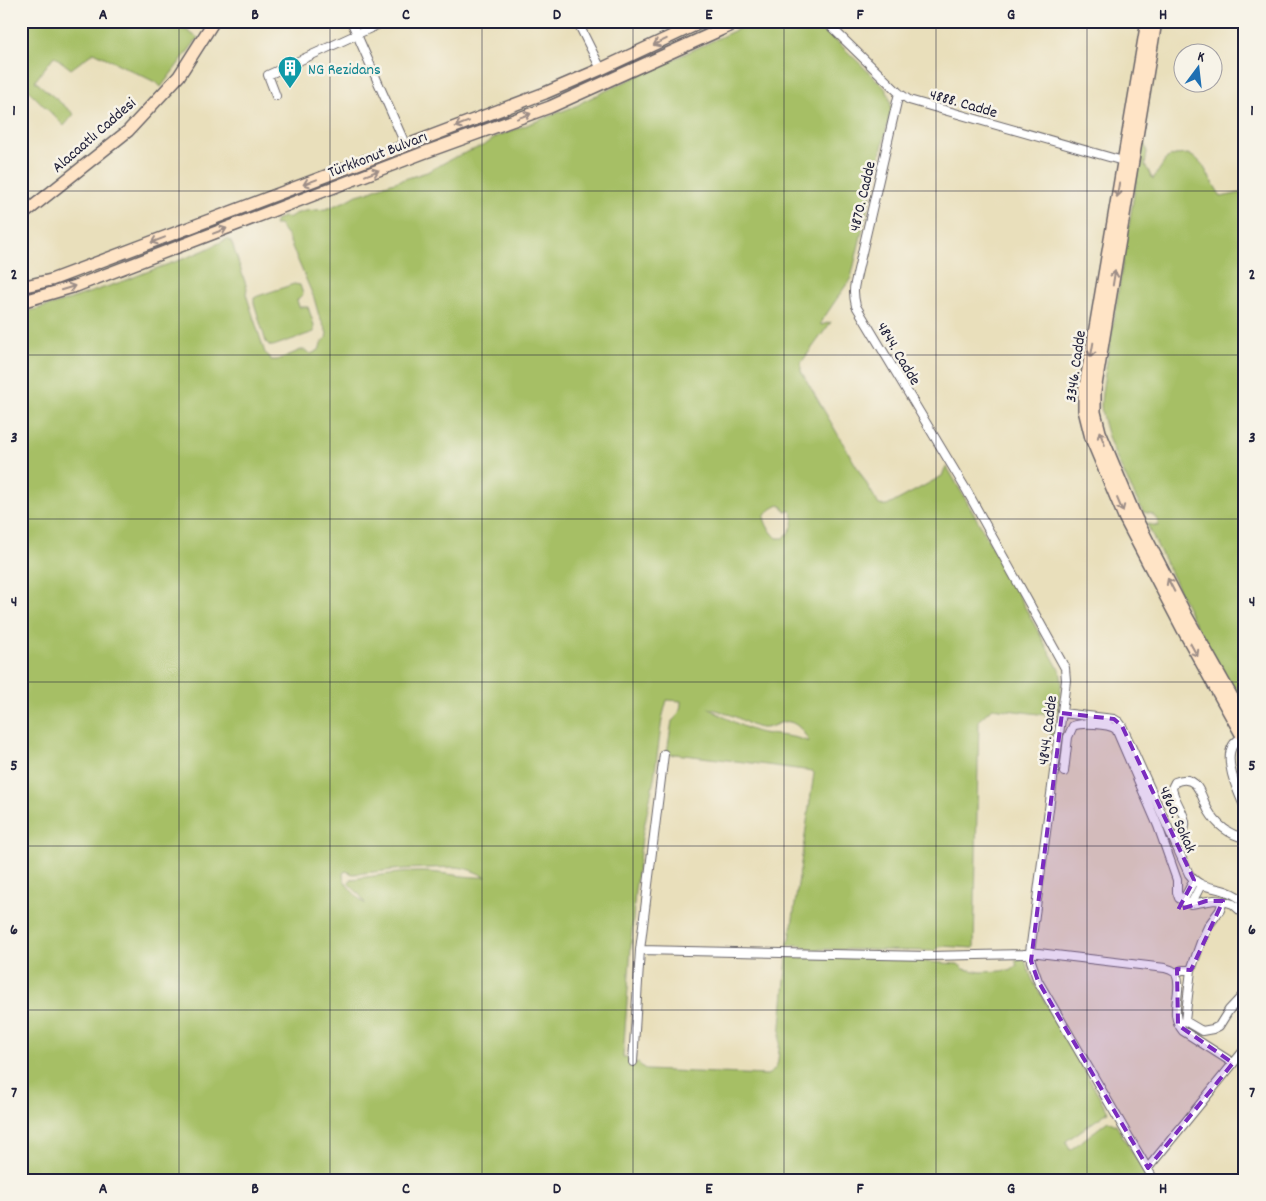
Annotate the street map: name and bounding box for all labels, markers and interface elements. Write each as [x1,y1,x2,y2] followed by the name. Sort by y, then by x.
[99,4,108,27] text: A
[251,4,259,27] text: B
[402,4,410,27] text: C
[553,4,562,27] text: D
[705,4,713,27] text: E
[856,4,864,27] text: F
[1007,4,1015,27] text: G
[1159,4,1167,27] text: H
[653,38,668,47] one-way arrow
[1174,42,1224,92] north arrow
[1195,47,1207,68] text: K
[277,55,303,89] building icon: NG Rezidans
[308,59,381,82] place label: NG Rezidans
[927,84,1000,125] street label: 4888. Cadde
[47,93,142,179] street label: Alacaatlı Caddesi
[12,100,16,123] text: 1
[1250,100,1254,123] text: 1
[516,111,531,120] one-way arrow
[455,120,470,130] one-way arrow
[325,126,431,185] street label: Türkkonut Bulvarı
[844,159,883,234] street label: 4870. Cadde
[363,168,379,177] one-way arrow
[303,178,318,187] one-way arrow
[1113,182,1123,198] one-way arrow
[212,226,227,235] one-way arrow
[151,236,166,245] one-way arrow
[11,264,18,287] text: 2
[1249,264,1256,287] text: 2
[1109,270,1119,286] one-way arrow
[60,283,76,293] one-way arrow
[870,318,926,390] street label: 4844. Cadde
[1060,329,1093,404] street label: 3346. Cadde
[1086,342,1096,358] one-way arrow
[10,427,18,450] text: 3
[1248,427,1256,450] text: 3
[1097,431,1107,446] one-way arrow
[1115,497,1125,512] one-way arrow
[1166,578,1175,593] one-way arrow
[11,591,17,614] text: 4
[1249,591,1255,614] text: 4
[1189,642,1199,657] one-way arrow
[1033,694,1064,767] street label: 4844. Cadde
[10,755,18,778] text: 5
[1248,755,1256,778] text: 5
[1152,783,1202,857] street label: 4860. Sokak
[10,919,18,942] text: 6
[1248,919,1256,942] text: 6
[11,1082,17,1105] text: 7
[1249,1082,1255,1105] text: 7
[99,1178,108,1201] text: A
[251,1178,259,1201] text: B
[402,1178,410,1201] text: C
[553,1178,562,1201] text: D
[705,1178,713,1201] text: E
[856,1178,864,1201] text: F
[1007,1178,1015,1201] text: G
[1159,1178,1167,1201] text: H

